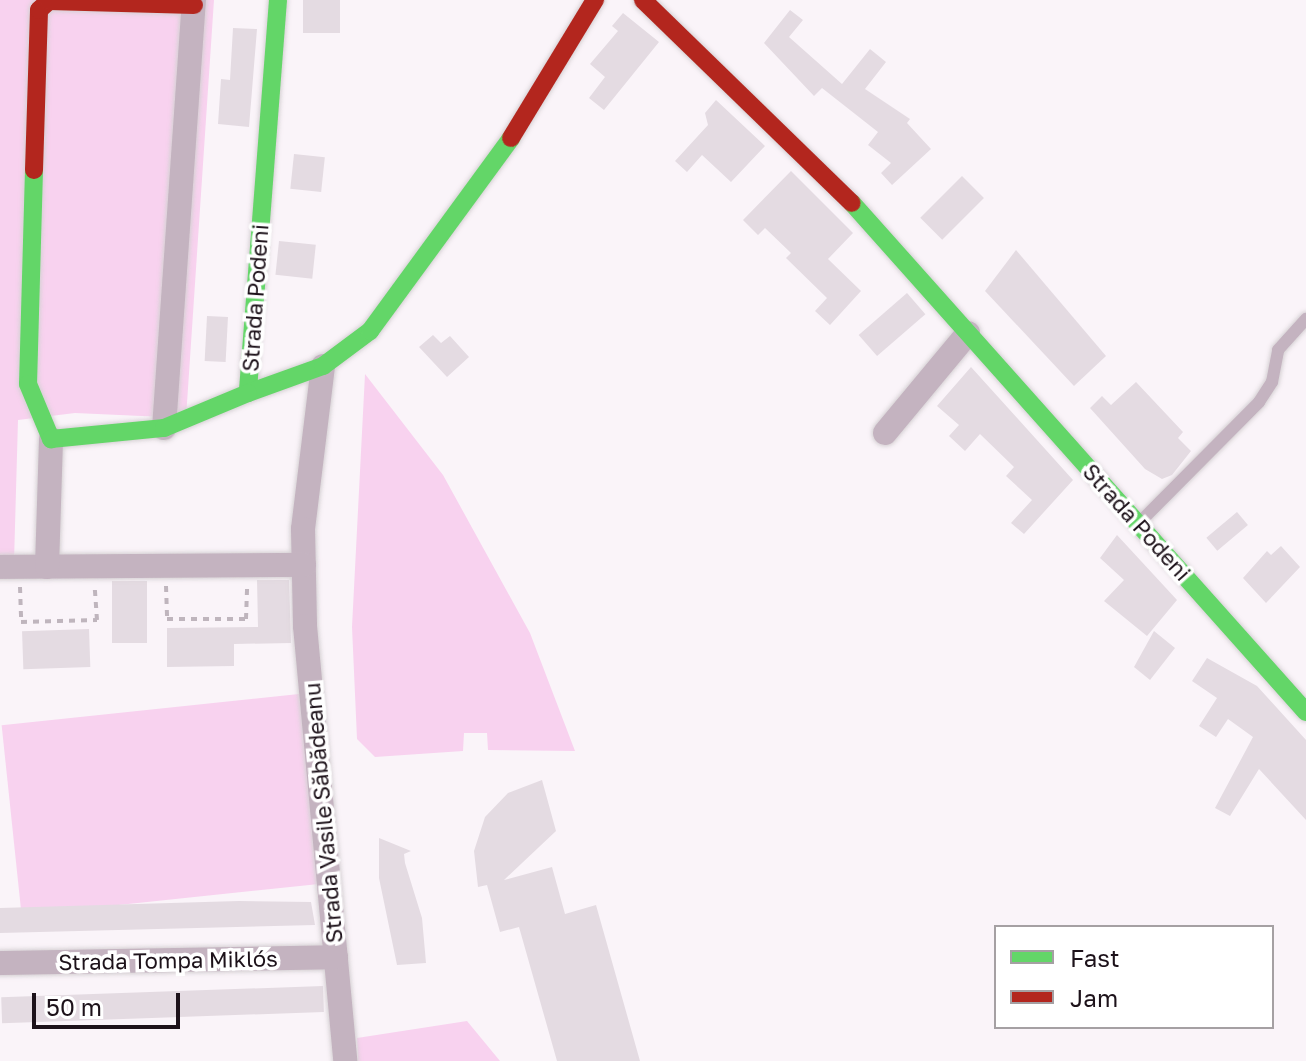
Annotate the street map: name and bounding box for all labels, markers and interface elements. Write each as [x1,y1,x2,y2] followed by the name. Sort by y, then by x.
[237,223,273,373] street label: Strada Podeni
[1078,458,1196,586] street label: Strada Podeni
[298,682,348,944] street label: Strada Vasile Săbădeanu
[994,925,1274,1029] legend
[1070,943,1120,972] text: Fast
[58,945,278,975] street label: Strada Tompa Miklós
[36,977,184,1027] scale bar
[1070,983,1118,1012] text: Jam
[46,992,102,1021] text: 50 m

